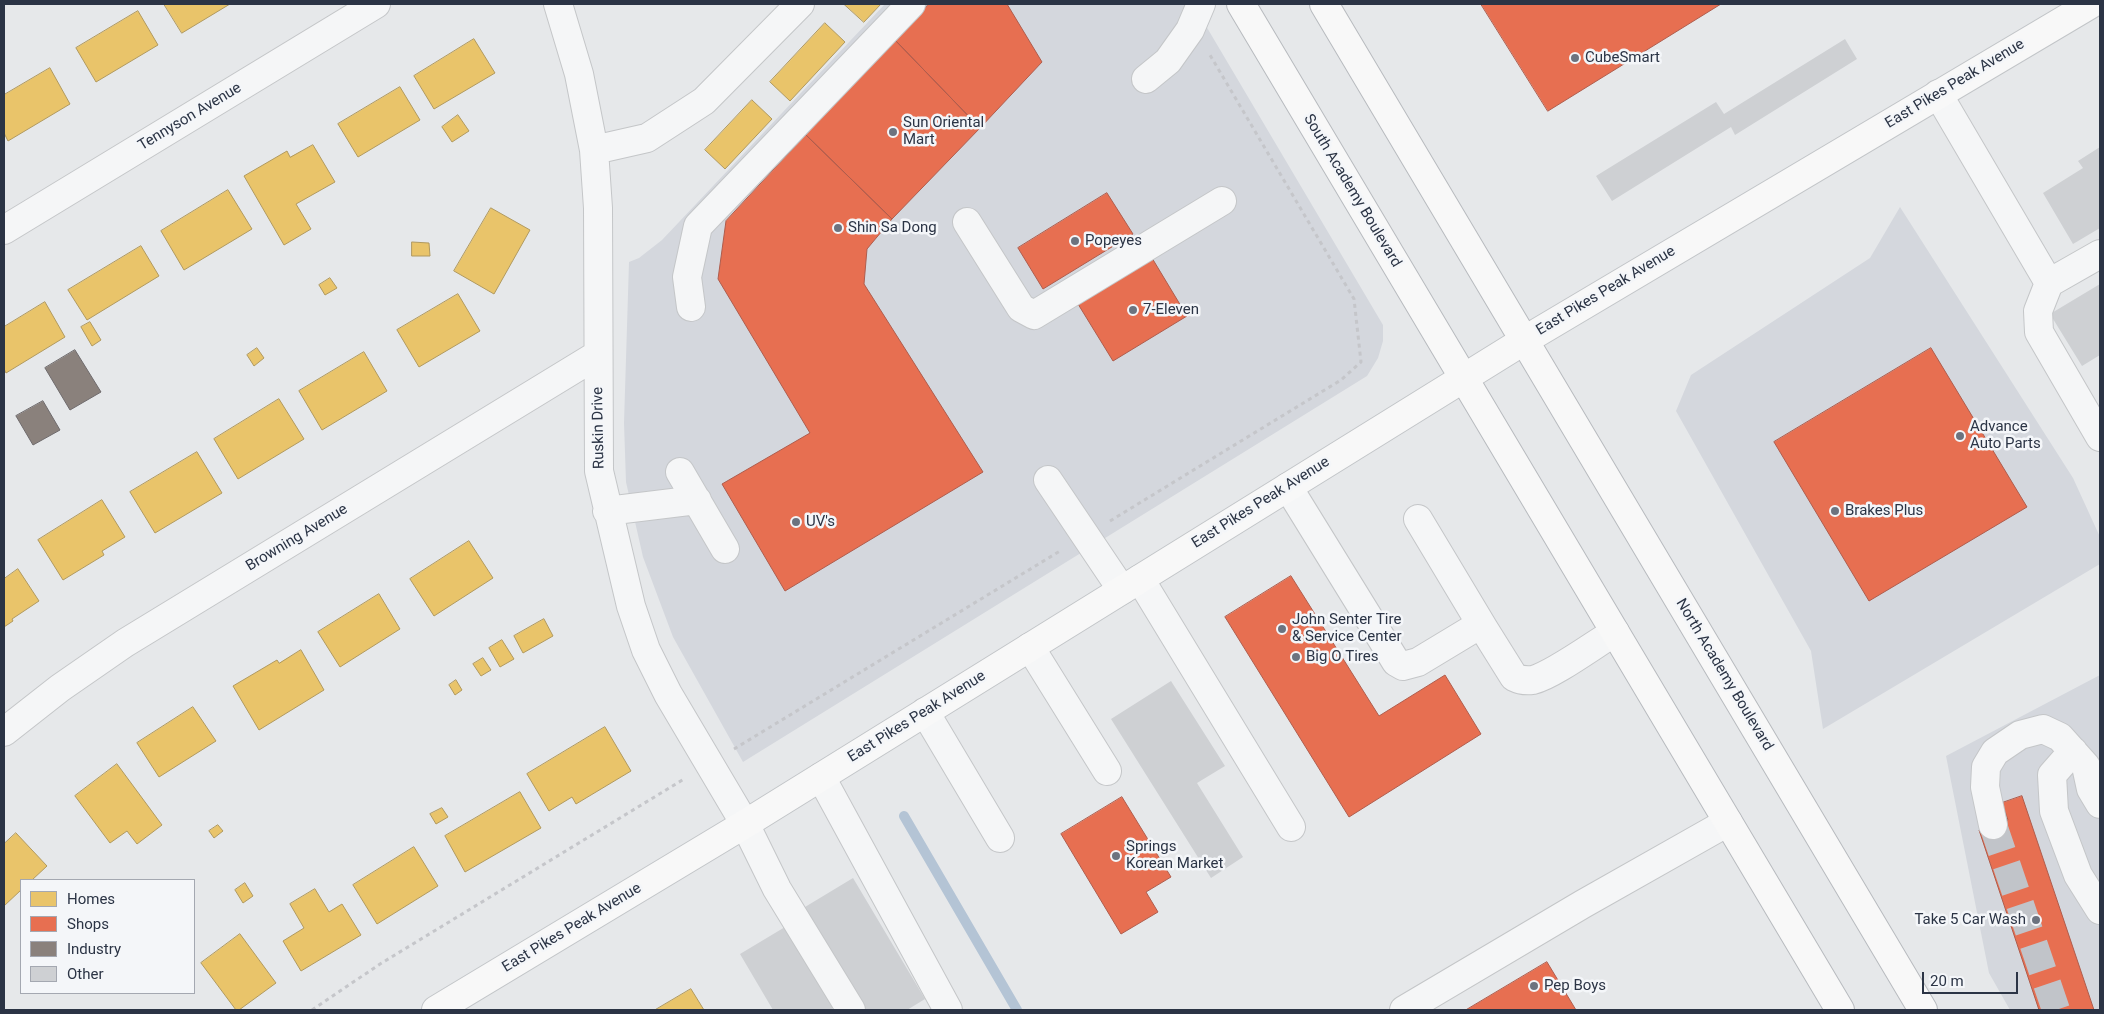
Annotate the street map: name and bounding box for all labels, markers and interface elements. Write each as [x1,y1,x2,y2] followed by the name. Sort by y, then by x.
[1882,35,2028,133] street label: East Pikes Peak Avenue
[1585,49,1660,67] place label: CubeSmart
[1569,52,1581,64] marker: CubeSmart
[135,79,245,155] street label: Tennyson Avenue
[1299,111,1405,271] street label: South Academy Boulevard
[903,114,984,149] place label: Sun Oriental Mart
[887,126,899,138] marker: Sun Oriental Mart
[848,219,937,237] place label: Shin Sa Dong
[832,222,844,234] marker: Shin Sa Dong
[1085,232,1142,250] place label: Popeyes
[1069,235,1081,247] marker: Popeyes
[1533,242,1679,340] street label: East Pikes Peak Avenue
[1143,301,1199,319] place label: 7-Eleven
[1127,304,1139,316] marker: 7-Eleven
[589,387,609,469] street label: Ruskin Drive
[1970,418,2041,453] place label: Advance Auto Parts
[1954,430,1966,442] marker: Advance Auto Parts
[1189,453,1333,553] street label: East Pikes Peak Avenue
[243,501,351,575] street label: Browning Avenue
[1845,502,1923,520] place label: Brakes Plus
[1829,505,1841,517] marker: Brakes Plus
[806,513,835,531] place label: UV's
[790,516,802,528] marker: UV's
[1671,596,1777,754] street label: North Academy Boulevard
[1292,611,1402,646] place label: John Senter Tire & Service Center
[1276,623,1288,635] marker: John Senter Tire & Service Center
[1306,648,1378,666] place label: Big O Tires
[1290,651,1302,663] marker: Big O Tires
[845,667,989,767] street label: East Pikes Peak Avenue
[1126,838,1223,873] place label: Springs Korean Market
[1110,850,1122,862] marker: Springs Korean Market
[20,879,195,994] legend
[499,879,645,977] street label: East Pikes Peak Avenue
[67,890,115,908] text: Homes
[1914,911,2026,929] place label: Take 5 Car Wash
[2030,914,2042,926] marker: Take 5 Car Wash
[67,915,109,933] text: Shops
[67,940,121,958] text: Industry
[1924,962,2020,994] scale bar
[67,965,104,983] text: Other
[1930,972,1964,990] text: 20 m
[1544,977,1606,995] place label: Pep Boys
[1528,980,1540,992] marker: Pep Boys

